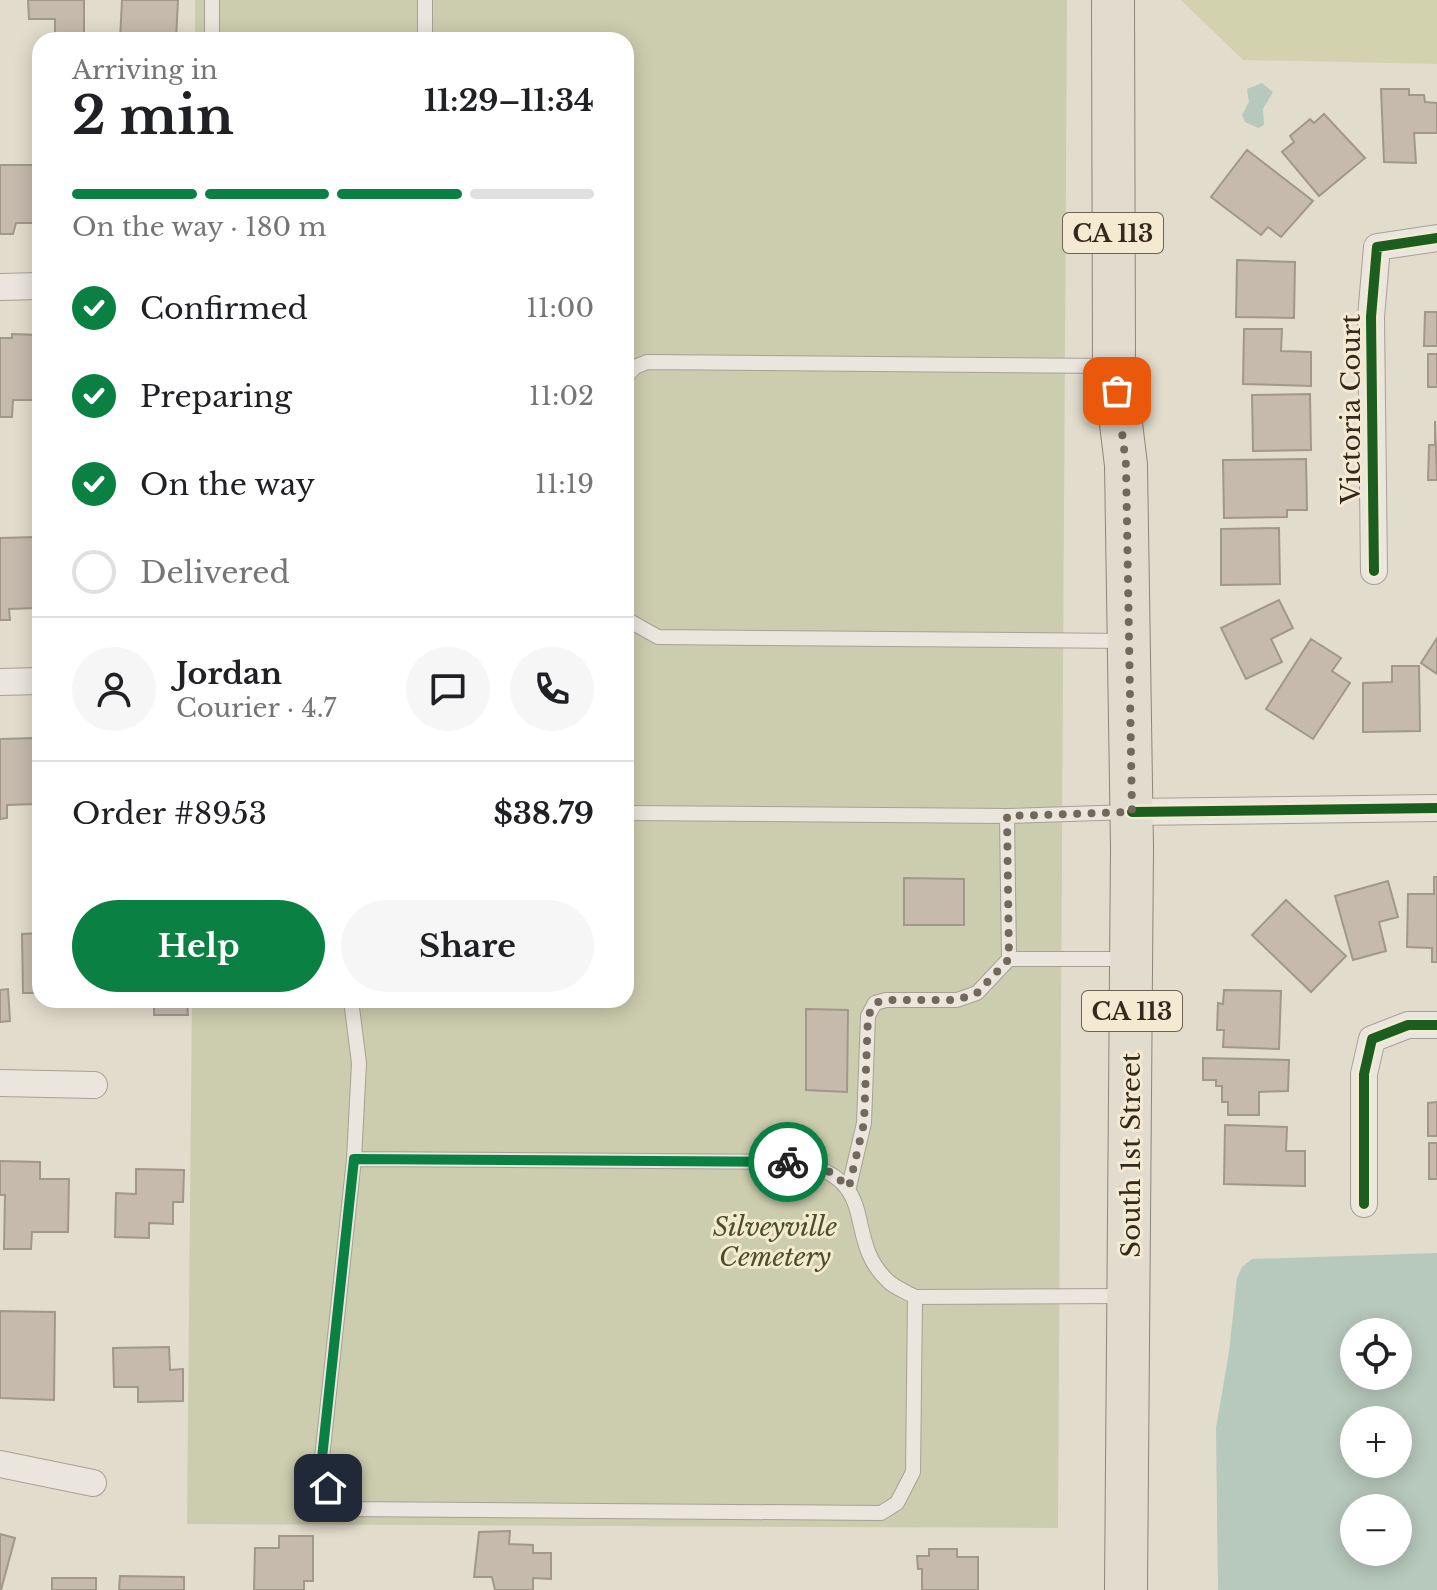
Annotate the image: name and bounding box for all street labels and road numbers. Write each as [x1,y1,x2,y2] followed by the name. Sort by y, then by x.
[1063,213,1163,253] road number: CA 113
[1335,314,1367,505] street label: Victoria Court
[1082,991,1182,1031] road number: CA 113
[1115,1052,1147,1258] street label: South 1st Street

